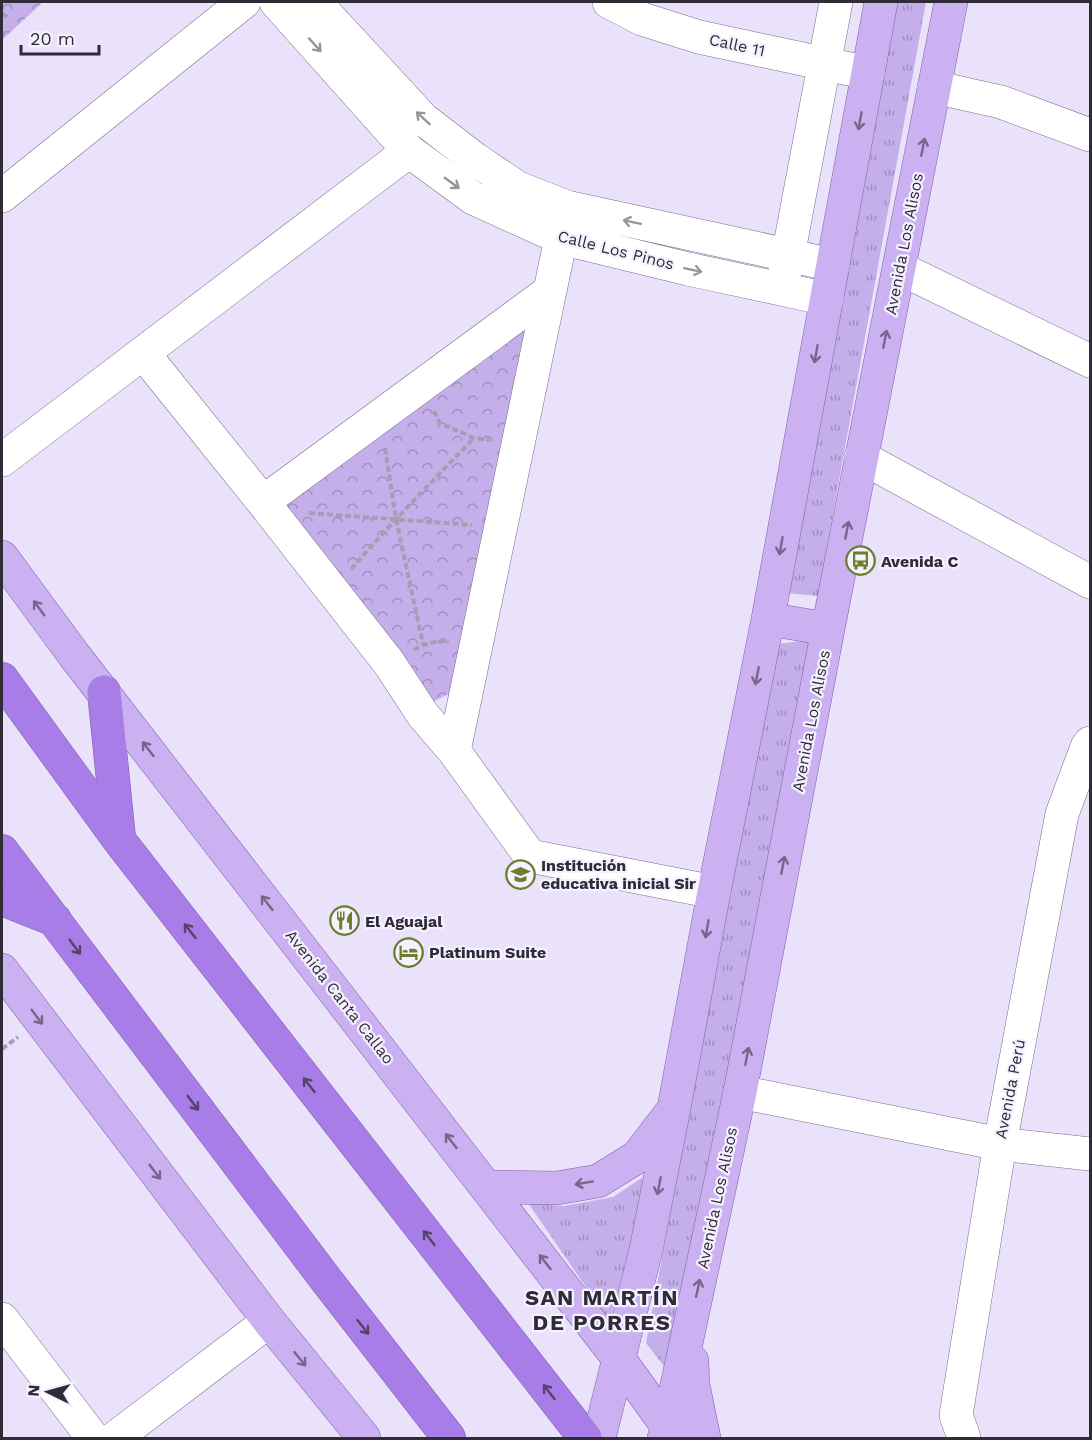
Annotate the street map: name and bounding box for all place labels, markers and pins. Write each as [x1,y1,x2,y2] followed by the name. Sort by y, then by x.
[844,545,876,577] bus stop icon: Avenida C
[881,552,958,571] place label: Avenida C
[541,856,696,893] place label: Institución educativa inicial Sir
[504,858,536,890] school or university icon: Institución educativa inicial Sir
[328,905,360,937] restaurant icon: El Aguajal
[365,912,443,931] place label: El Aguajal
[392,936,424,968] hotel icon: Platinum Suite
[429,943,546,962] place label: Platinum Suite

